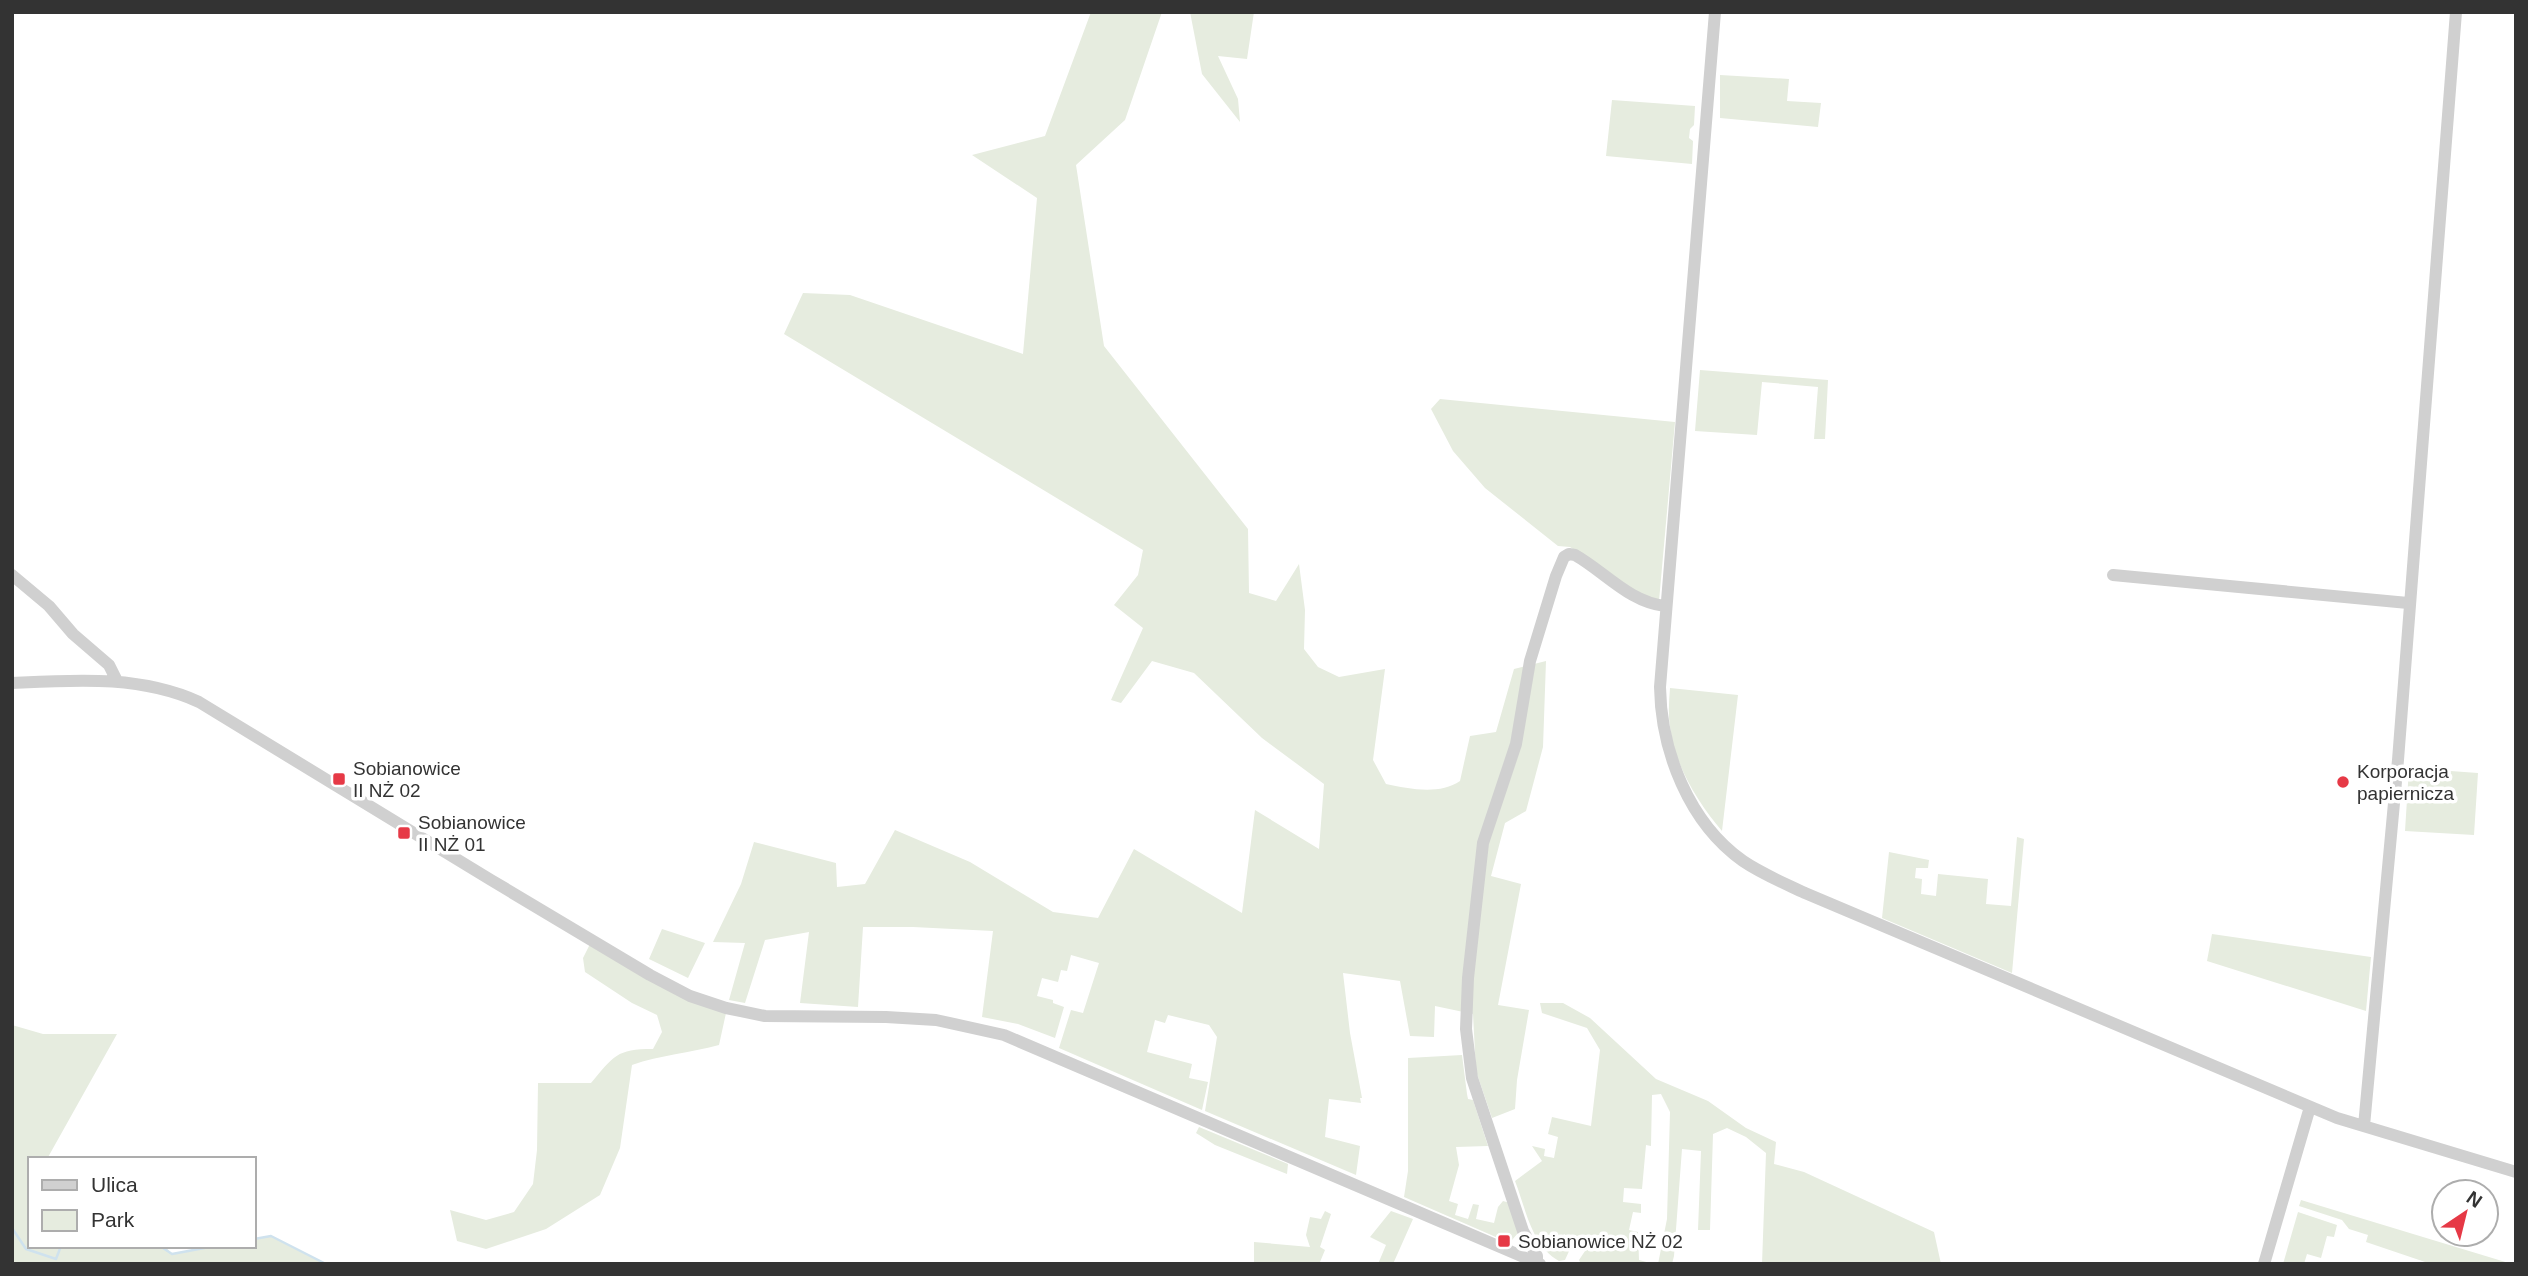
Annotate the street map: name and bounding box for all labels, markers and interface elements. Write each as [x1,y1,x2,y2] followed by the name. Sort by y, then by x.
[353,758,461,801] place label: Sobianowice II NŻ 02
[2357,761,2455,804] place label: Korporacja papiernicza
[331,771,347,787] marker: Sobianowice II NŻ 02
[2335,774,2351,790] marker: Korporacja papiernicza
[418,812,526,855] place label: Sobianowice II NŻ 01
[396,825,412,841] marker: Sobianowice II NŻ 01
[28,1157,256,1248] legend
[91,1173,138,1196] text: Ulica
[2430,1178,2500,1248] north arrow
[2463,1187,2486,1212] text: N
[91,1208,135,1231] text: Park
[1518,1231,1683,1252] place label: Sobianowice NŻ 02
[1496,1233,1512,1249] marker: Sobianowice NŻ 02

